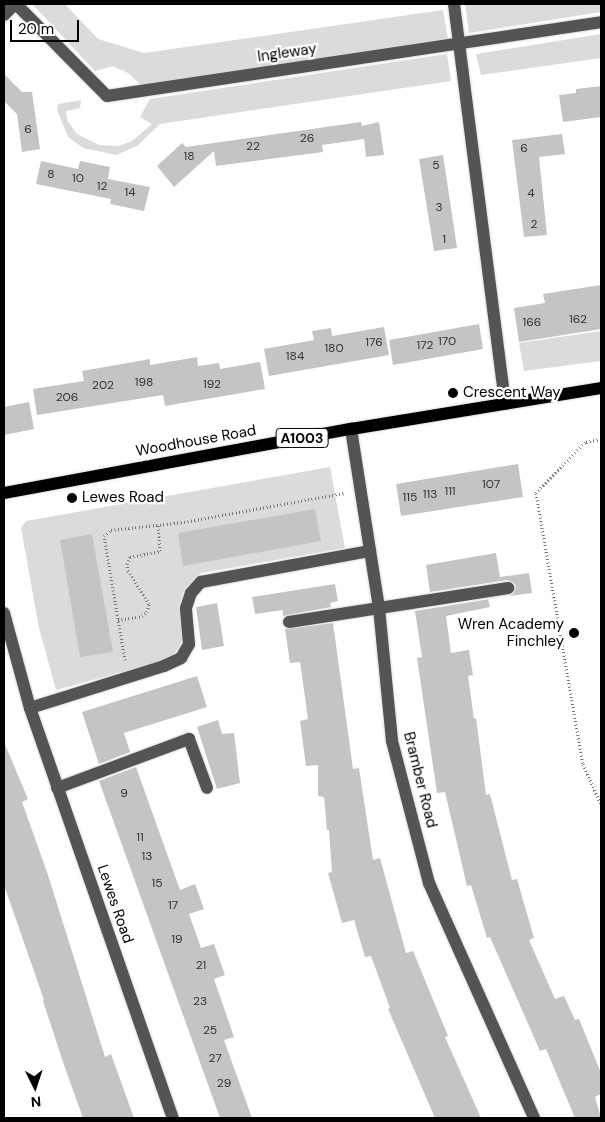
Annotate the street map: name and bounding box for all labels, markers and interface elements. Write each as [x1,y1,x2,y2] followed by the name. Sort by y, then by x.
[12,10,81,42] scale bar
[18,19,54,39] text: 20 m
[256,40,318,66] street label: Ingleway
[24,123,32,137] house number: 6
[300,132,314,146] house number: 26
[246,140,260,154] house number: 22
[520,142,528,156] house number: 6
[183,150,195,164] house number: 18
[432,159,440,173] house number: 5
[47,168,55,182] house number: 8
[72,172,84,186] house number: 10
[97,180,107,194] house number: 12
[124,186,136,200] house number: 14
[527,187,535,201] house number: 4
[435,201,443,215] house number: 3
[531,218,537,232] house number: 2
[442,233,446,247] house number: 1
[569,313,587,327] house number: 162
[523,316,541,330] house number: 166
[438,335,456,349] house number: 170
[365,336,383,350] house number: 176
[417,339,433,353] house number: 172
[324,342,344,356] house number: 180
[286,350,304,364] house number: 184
[135,376,153,390] house number: 198
[203,378,221,392] house number: 192
[92,379,114,393] house number: 202
[463,384,561,402] place label: Crescent Way
[447,387,459,399] marker: Crescent Way
[56,391,78,405] house number: 206
[134,422,258,460] street label: Woodhouse Road
[274,426,330,449] road number: A1003
[482,478,500,492] house number: 107
[444,485,456,499] house number: 111
[423,488,437,502] house number: 113
[82,489,164,507] place label: Lewes Road
[403,491,417,505] house number: 115
[66,492,78,504] marker: Lewes Road
[458,615,564,650] place label: Wren Academy Finchley
[568,627,580,639] marker: Wren Academy Finchley
[399,730,441,830] street label: Bramber Road
[120,787,128,801] house number: 9
[136,831,144,845] house number: 11
[142,850,152,864] house number: 13
[93,862,137,946] street label: Lewes Road
[151,877,163,891] house number: 15
[168,899,178,913] house number: 17
[171,933,183,947] house number: 19
[196,959,206,973] house number: 21
[193,995,207,1009] house number: 23
[203,1024,217,1038] house number: 25
[208,1052,222,1066] house number: 27
[10,1062,60,1112] north arrow
[217,1077,231,1091] house number: 29
[30,1093,42,1111] text: N

